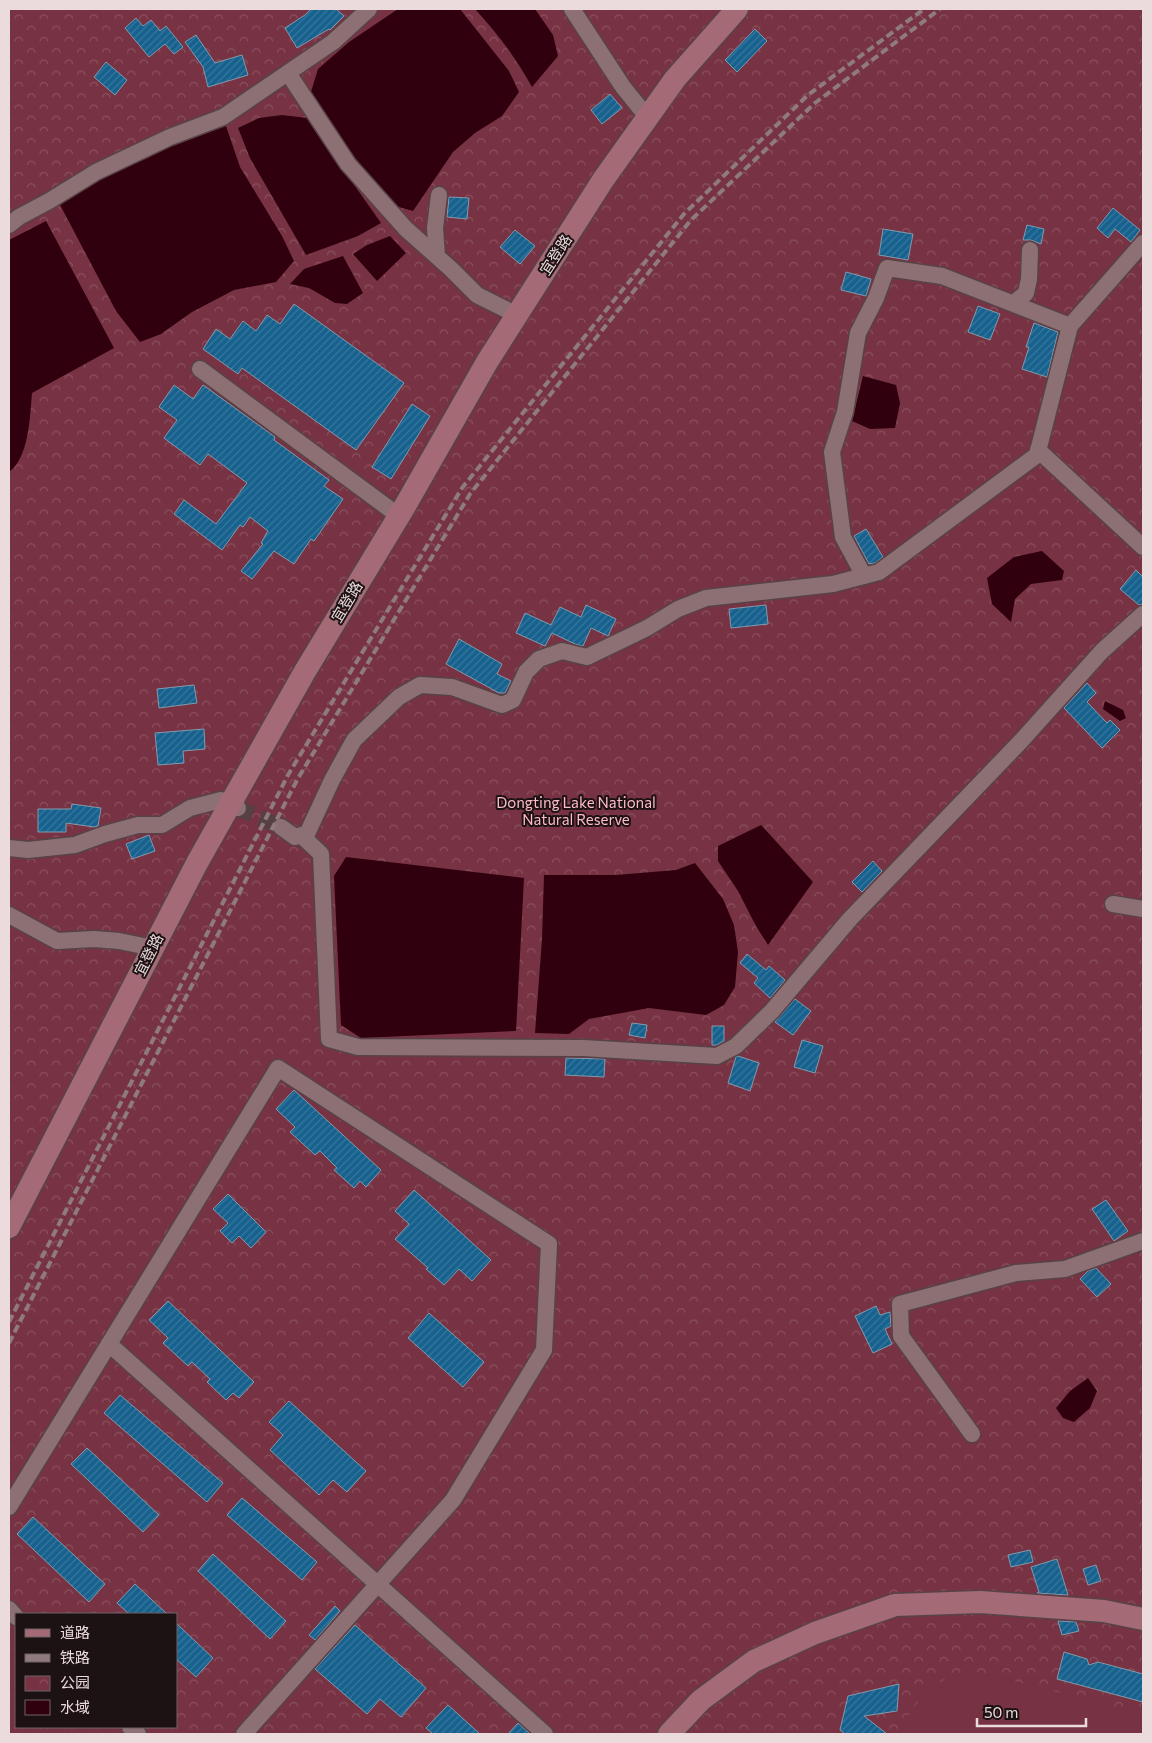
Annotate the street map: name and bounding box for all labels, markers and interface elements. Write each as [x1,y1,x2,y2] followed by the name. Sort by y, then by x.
[535,231,575,278] street label: 宜登路
[327,578,365,625] street label: 宜登路
[496,793,656,828] park label: Dongting Lake National Natural Reserve
[130,930,166,979] street label: 宜登路
[15,1613,178,1728] legend
[60,1623,90,1641] text: 道路
[60,1648,90,1666] text: 铁路
[60,1673,90,1691] text: 公园
[977,1696,1086,1728] scale bar
[60,1698,90,1716] text: 水域
[984,1703,1018,1721] text: 50 m

